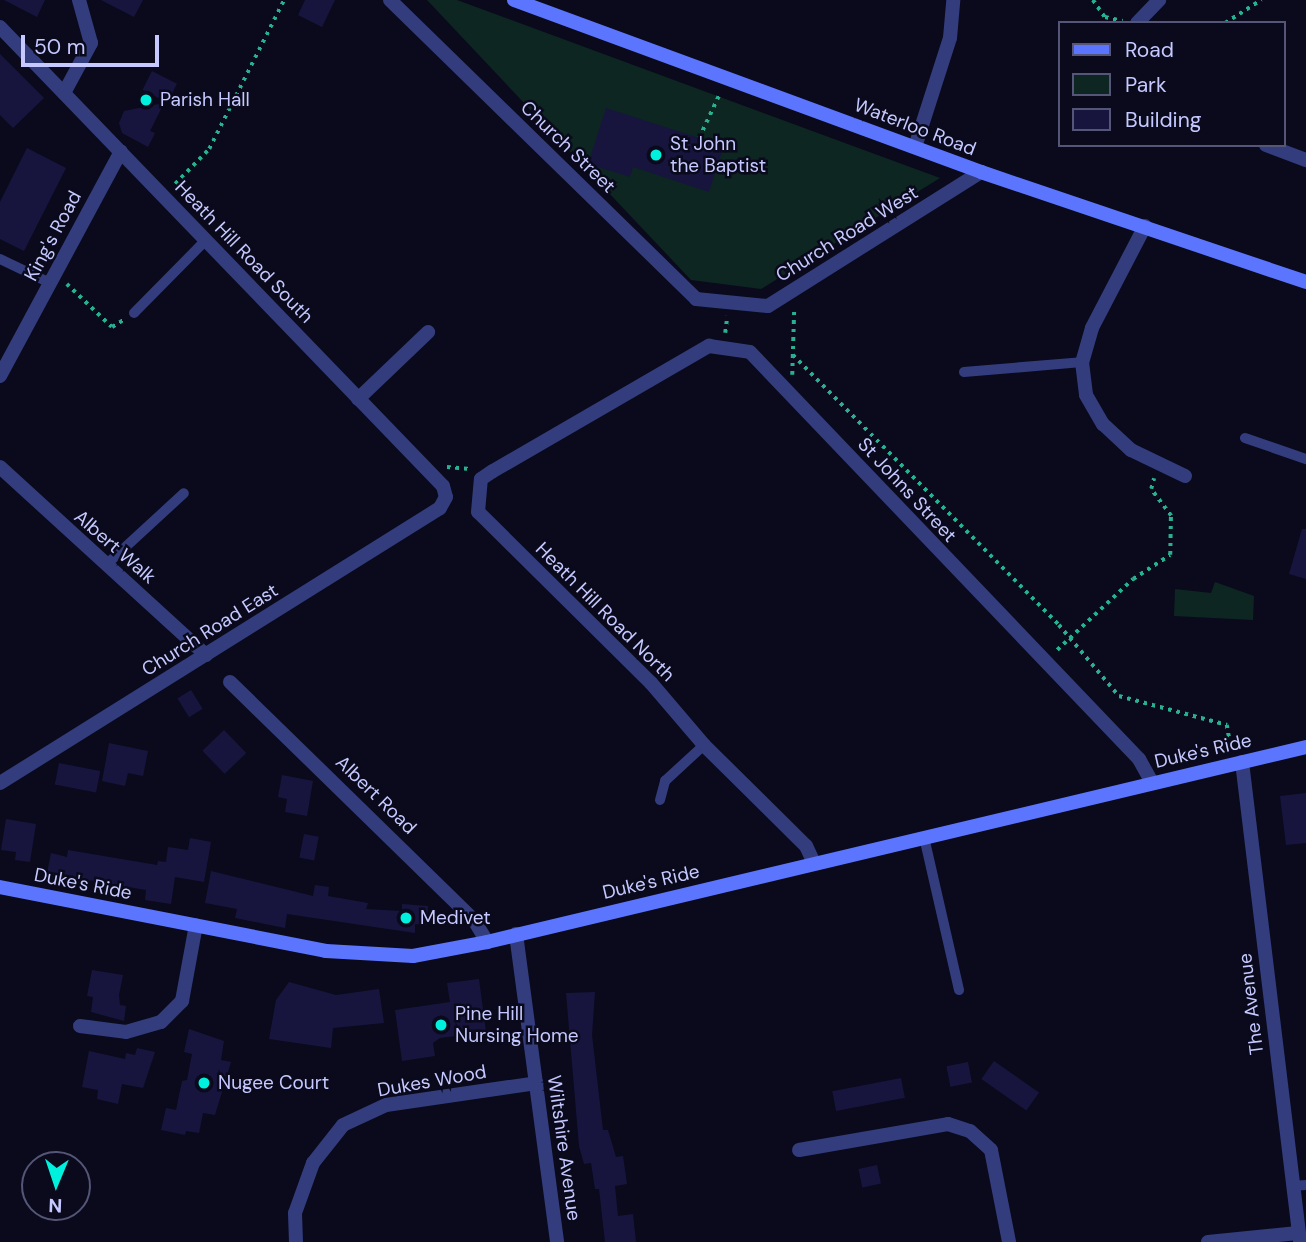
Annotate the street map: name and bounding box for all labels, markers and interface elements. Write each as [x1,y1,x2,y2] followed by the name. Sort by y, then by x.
[24,21,163,65] scale bar
[1058,21,1285,147] legend
[34,33,85,61] text: 50 m
[1125,36,1174,64] text: Road
[1125,71,1166,99] text: Park
[160,89,250,111] place label: Parish Hall
[138,92,154,108] marker: Parish Hall
[851,93,979,161] street label: Waterloo Road
[516,96,620,198] street label: Church Street
[1125,106,1201,134] text: Building
[670,133,766,177] place label: St John the Baptist
[648,147,664,163] marker: St John the Baptist
[170,176,318,328] street label: Heath Hill Road South
[772,181,922,287] street label: Church Road West
[20,187,86,285] street label: King's Road
[853,433,961,547] street label: St Johns Street
[70,505,160,589] street label: Albert Walk
[531,538,679,686] street label: Heath Hill Road North
[138,579,282,681] street label: Church Road East
[1152,729,1254,773] street label: Duke's Ride
[331,751,421,839] street label: Albert Road
[600,860,702,904] street label: Duke's Ride
[32,863,134,905] street label: Duke's Ride
[420,907,491,929] place label: Medivet
[398,910,414,926] marker: Medivet
[1233,952,1269,1056] street label: The Avenue
[455,1003,579,1047] place label: Pine Hill Nursing Home
[433,1017,449,1033] marker: Pine Hill Nursing Home
[376,1060,488,1102] street label: Dukes Wood
[218,1072,329,1094] place label: Nugee Court
[543,1074,585,1222] street label: Wiltshire Avenue
[196,1075,212,1091] marker: Nugee Court
[21,1151,91,1221] north arrow
[48,1193,63,1218] text: N

